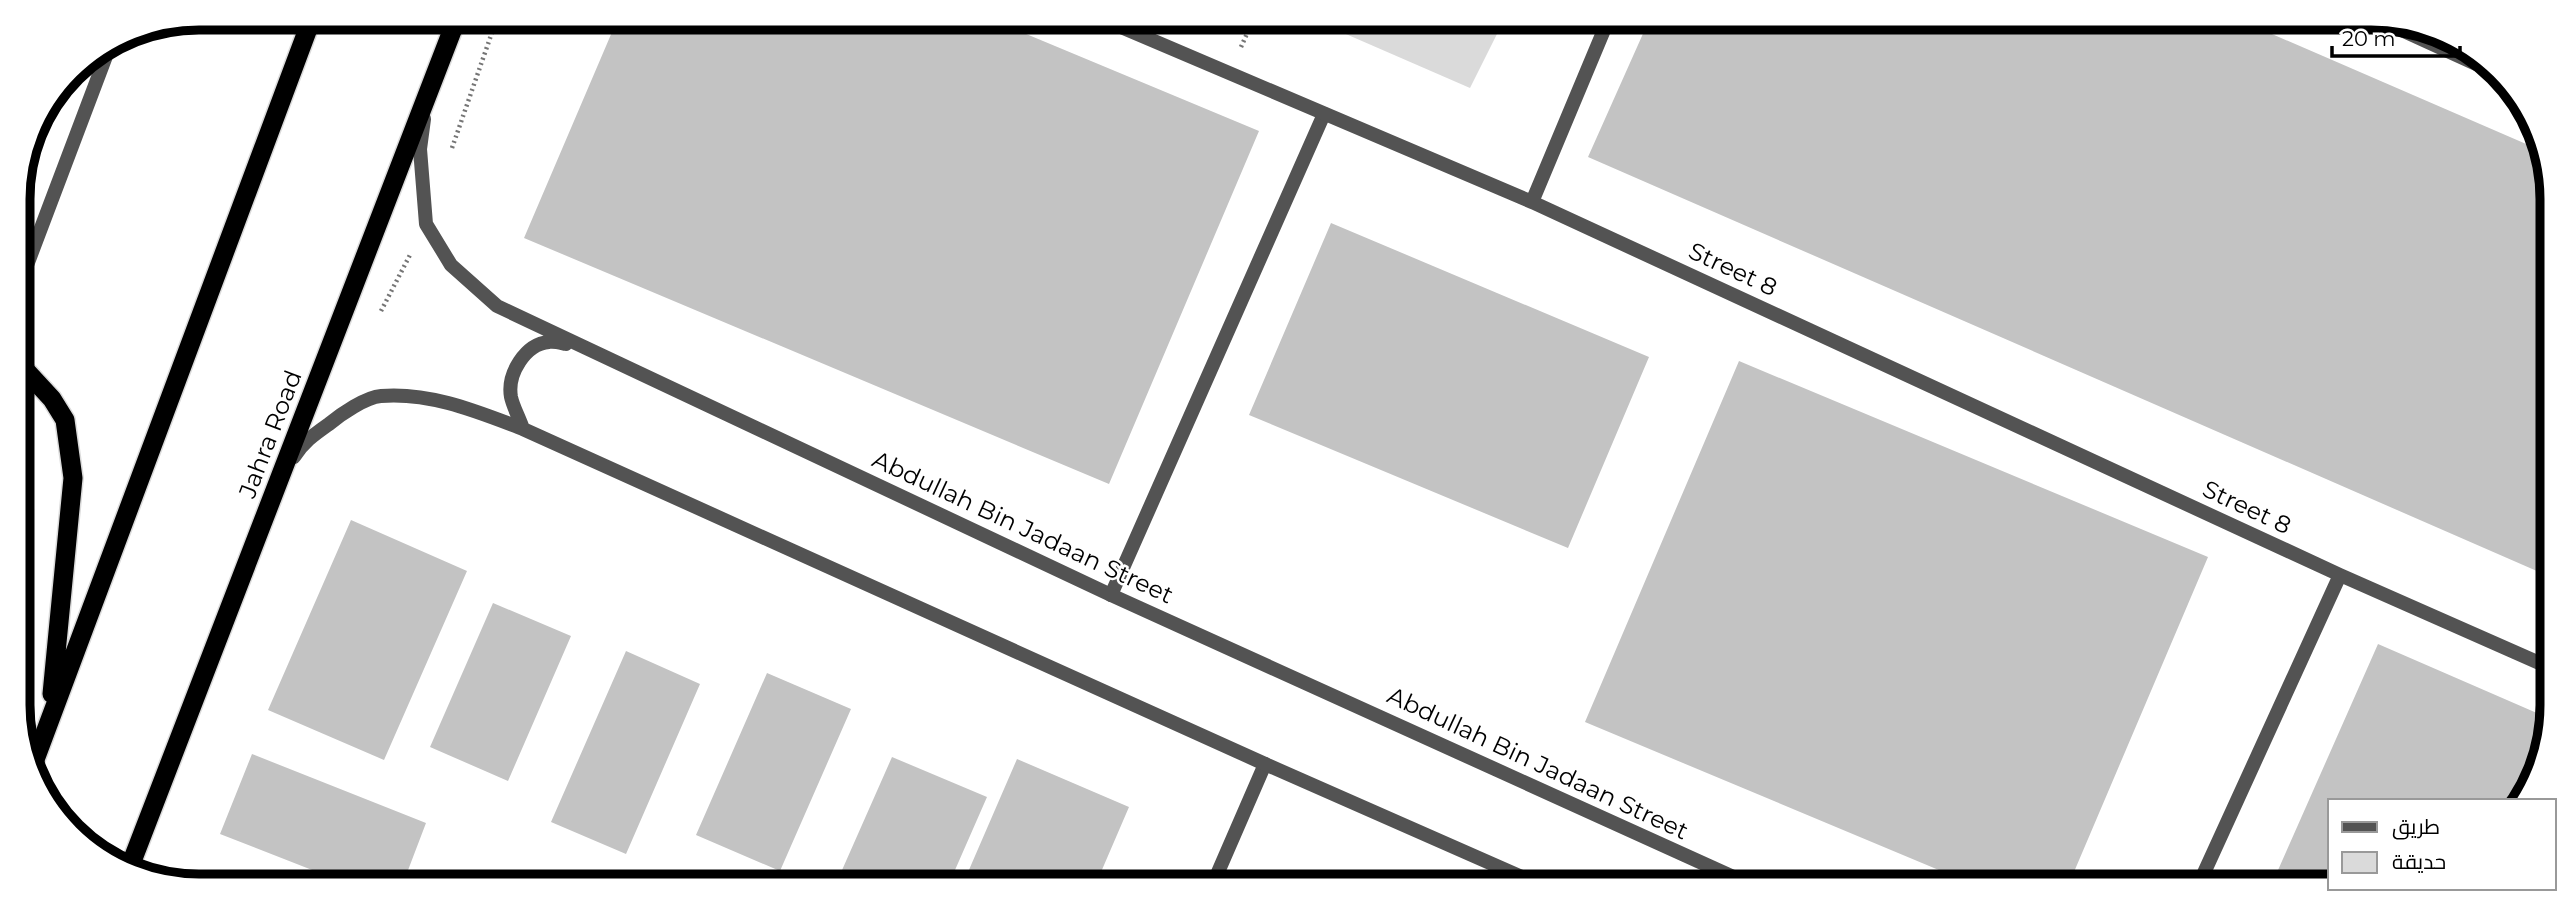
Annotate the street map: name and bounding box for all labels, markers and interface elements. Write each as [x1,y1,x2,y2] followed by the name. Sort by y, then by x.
[2332,14,2460,58] scale bar
[2342,26,2396,51] text: 20 m
[1684,236,1782,302] street label: Street 8
[232,366,308,503] street label: Jahra Road
[868,444,1178,610] street label: Abdullah Bin Jadaan Street
[2198,474,2296,540] street label: Street 8
[1383,680,1693,846] street label: Abdullah Bin Jadaan Street
[2328,799,2556,890] legend
[2392,814,2440,840] text: طريق
[2392,849,2446,874] text: حديقة

